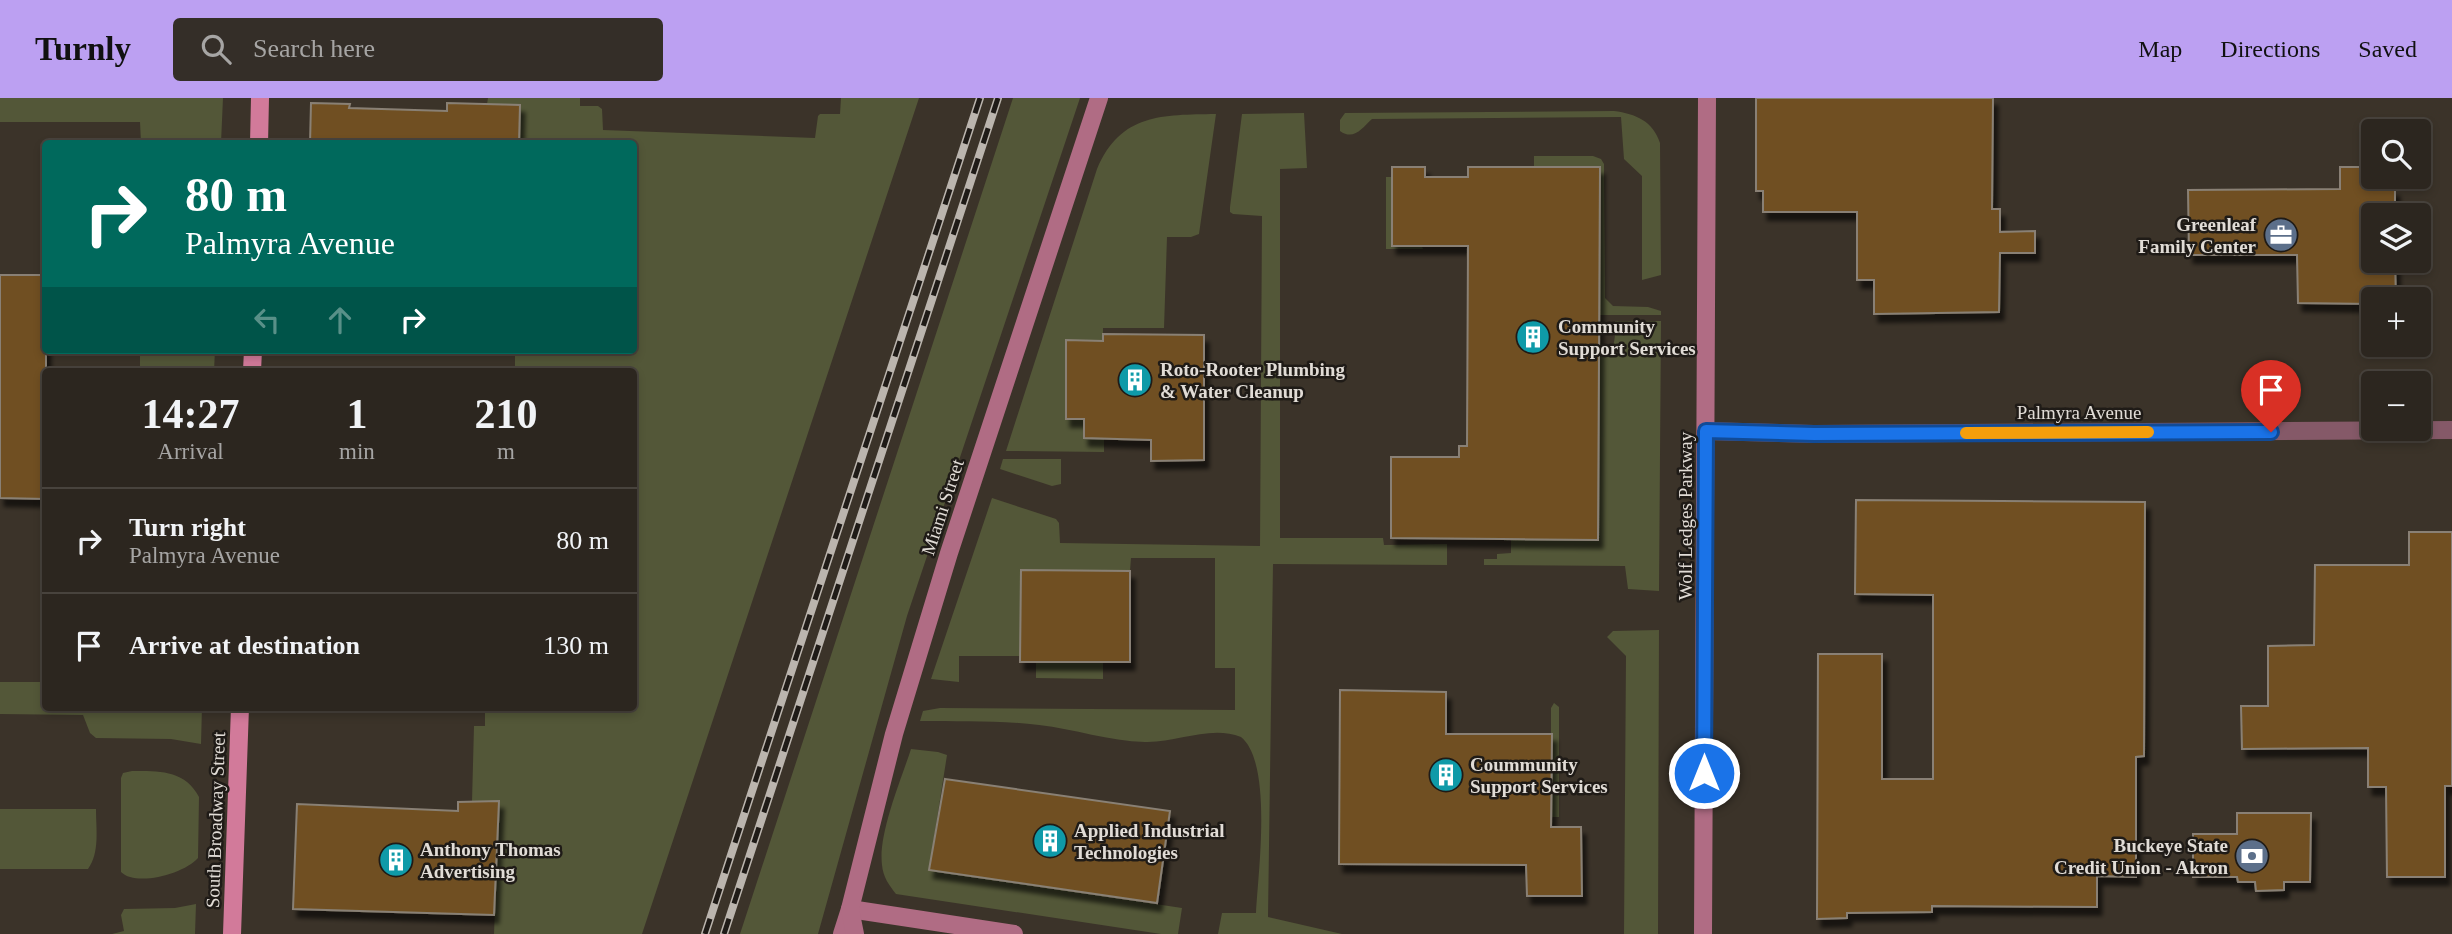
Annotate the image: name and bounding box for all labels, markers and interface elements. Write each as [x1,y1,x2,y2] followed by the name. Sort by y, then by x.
[173,18,663,81] search box
[197,30,235,68] icon: search
[35,31,131,67] text: Turnly
[253,34,375,63] text: Search here
[2138,36,2182,62] text: Map
[2220,36,2320,62] text: Directions
[2358,36,2417,62] text: Saved
[2361,119,2431,441] map controls
[2361,119,2431,189] button: search
[185,167,287,222] text: 80 m
[70,168,161,259] icon: right
[2361,203,2431,273] button: layers
[2138,214,2257,257] place label: Greenleaf Family Center
[2262,216,2300,254] office icon: Greenleaf Family Center
[185,225,395,261] text: Palmyra Avenue
[2361,287,2431,357] button: +
[248,301,286,339] icon: left
[321,301,359,339] icon: ahead
[394,301,432,339] icon: right
[1558,316,1696,359] place label: Community Support Services
[1514,318,1552,356] building icon: Community Support Services
[1160,359,1345,402] place label: Roto-Rooter Plumbing & Water Cleanup
[2241,360,2301,432] pin
[1116,361,1154,399] building icon: Roto-Rooter Plumbing & Water Cleanup
[2252,371,2290,409] icon: arrive
[2361,371,2431,441] button: −
[142,391,240,437] text: 14:27
[346,391,367,437] text: 1
[474,391,537,437] text: 210
[2017,402,2141,423] street label: Palmyra Avenue
[1675,431,1696,600] street label: Wolf Ledges Parkway
[157,439,224,464] text: Arrival
[339,439,375,464] text: min
[497,439,515,464] text: m
[917,456,968,558] street label: Miami Street
[129,513,246,542] text: Turn right
[70,522,108,560] icon: right
[556,526,609,555] text: 80 m
[129,543,280,568] text: Palmyra Avenue
[70,627,108,665] icon: arrive
[129,631,360,660] text: Arrive at destination
[543,631,609,660] text: 130 m
[202,731,229,908] street label: South Broadway Street
[1667,736,1741,810] position arrow
[1470,754,1608,797] place label: Coummunity Support Services
[1427,756,1465,794] building icon: Coummunity Support Services
[1074,820,1224,863] place label: Applied Industrial Technologies
[1031,822,1069,860] building icon: Applied Industrial Technologies
[2054,835,2228,878] place label: Buckeye State Credit Union - Akron
[2233,837,2271,875] bank icon: Buckeye State Credit Union - Akron
[420,839,561,882] place label: Anthony Thomas Advertising
[377,841,415,879] building icon: Anthony Thomas Advertising

